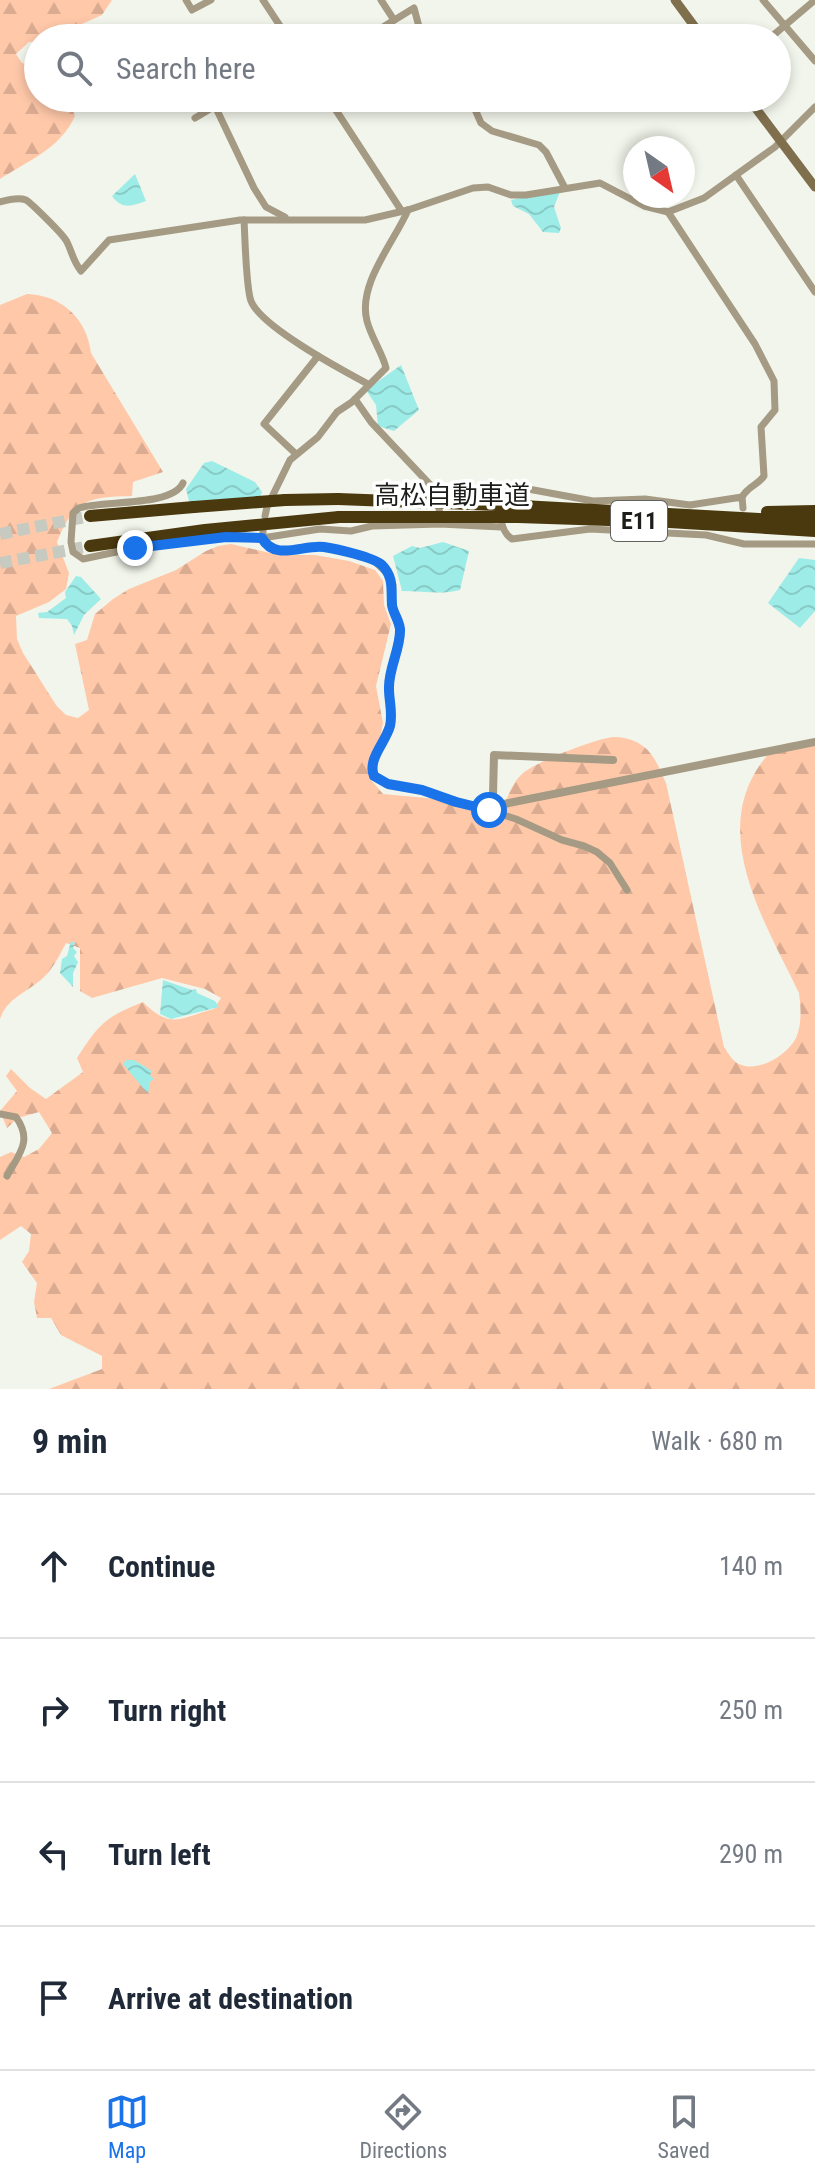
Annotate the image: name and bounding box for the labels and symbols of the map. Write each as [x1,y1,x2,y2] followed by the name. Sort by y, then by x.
[623,136,695,208] north arrow
[374,480,530,510] street label: 高松自動車道
[611,501,667,541] road number: E11
[117,530,153,566] route end
[471,792,507,828] route start

